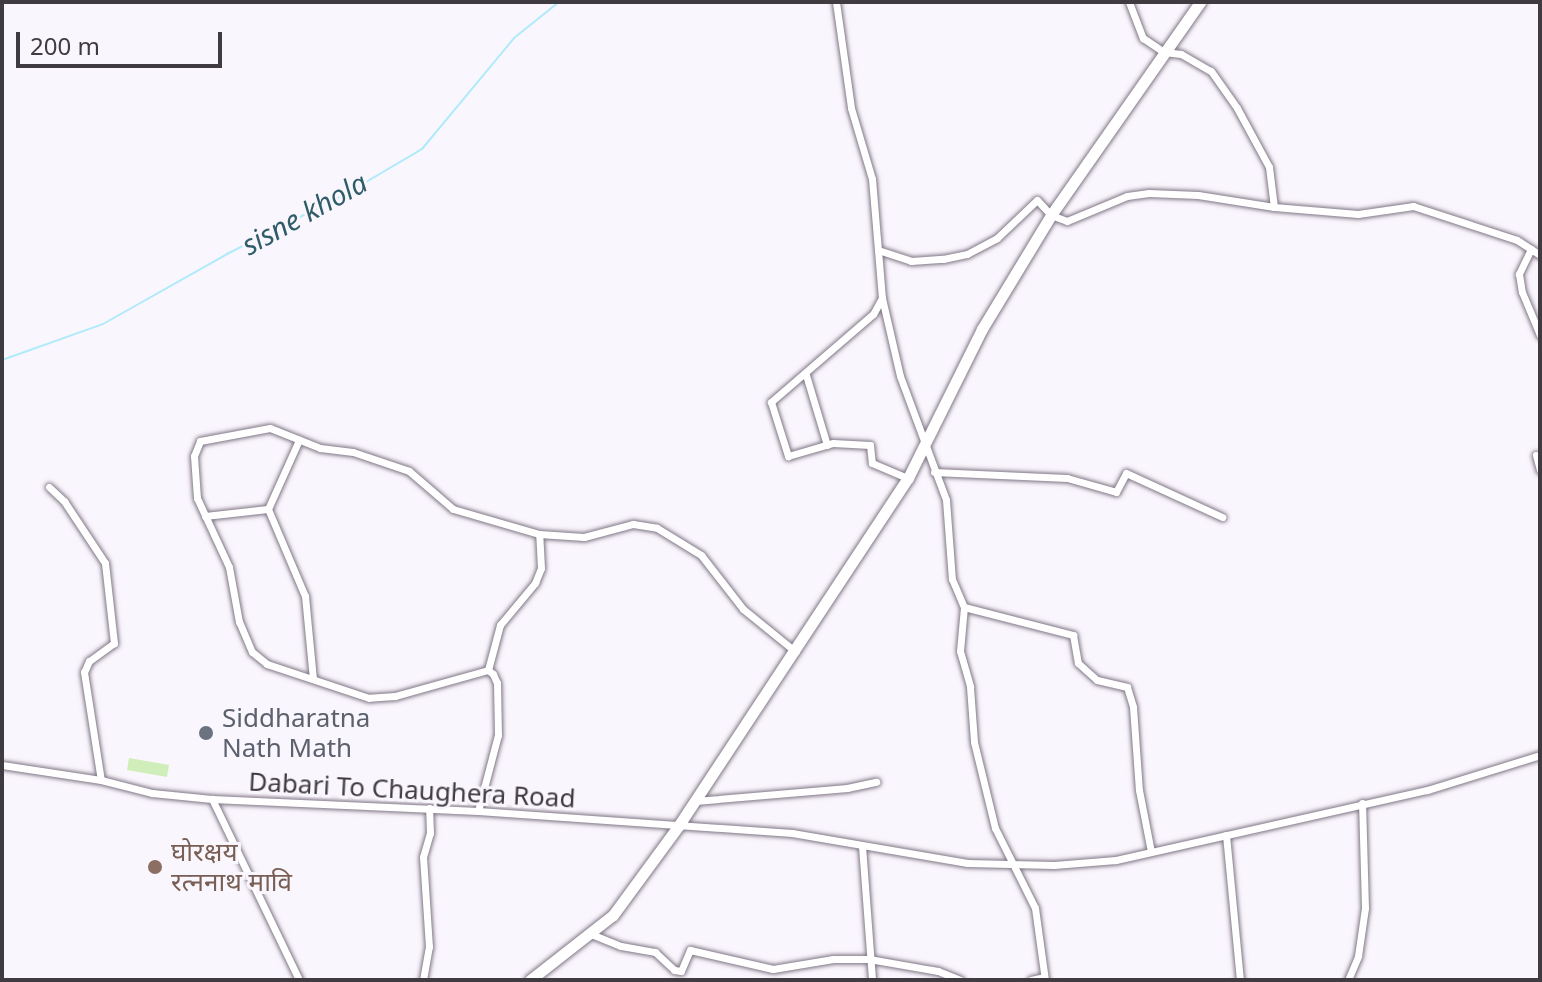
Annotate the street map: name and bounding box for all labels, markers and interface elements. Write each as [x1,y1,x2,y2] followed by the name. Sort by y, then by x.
[20,16,226,66] scale bar
[30,29,100,62] text: 200 m
[236,165,372,261] water label: sisne khola
[222,702,370,764] place label: Siddharatna Nath Math
[197,724,215,742] marker: Siddharatna Nath Math
[248,766,576,814] street label: Dabari To Chaughera Road
[171,836,292,898] place label: घोरक्षय रत्ननाथ मावि
[146,858,164,876] marker: घोरक्षय रत्ननाथ मावि

